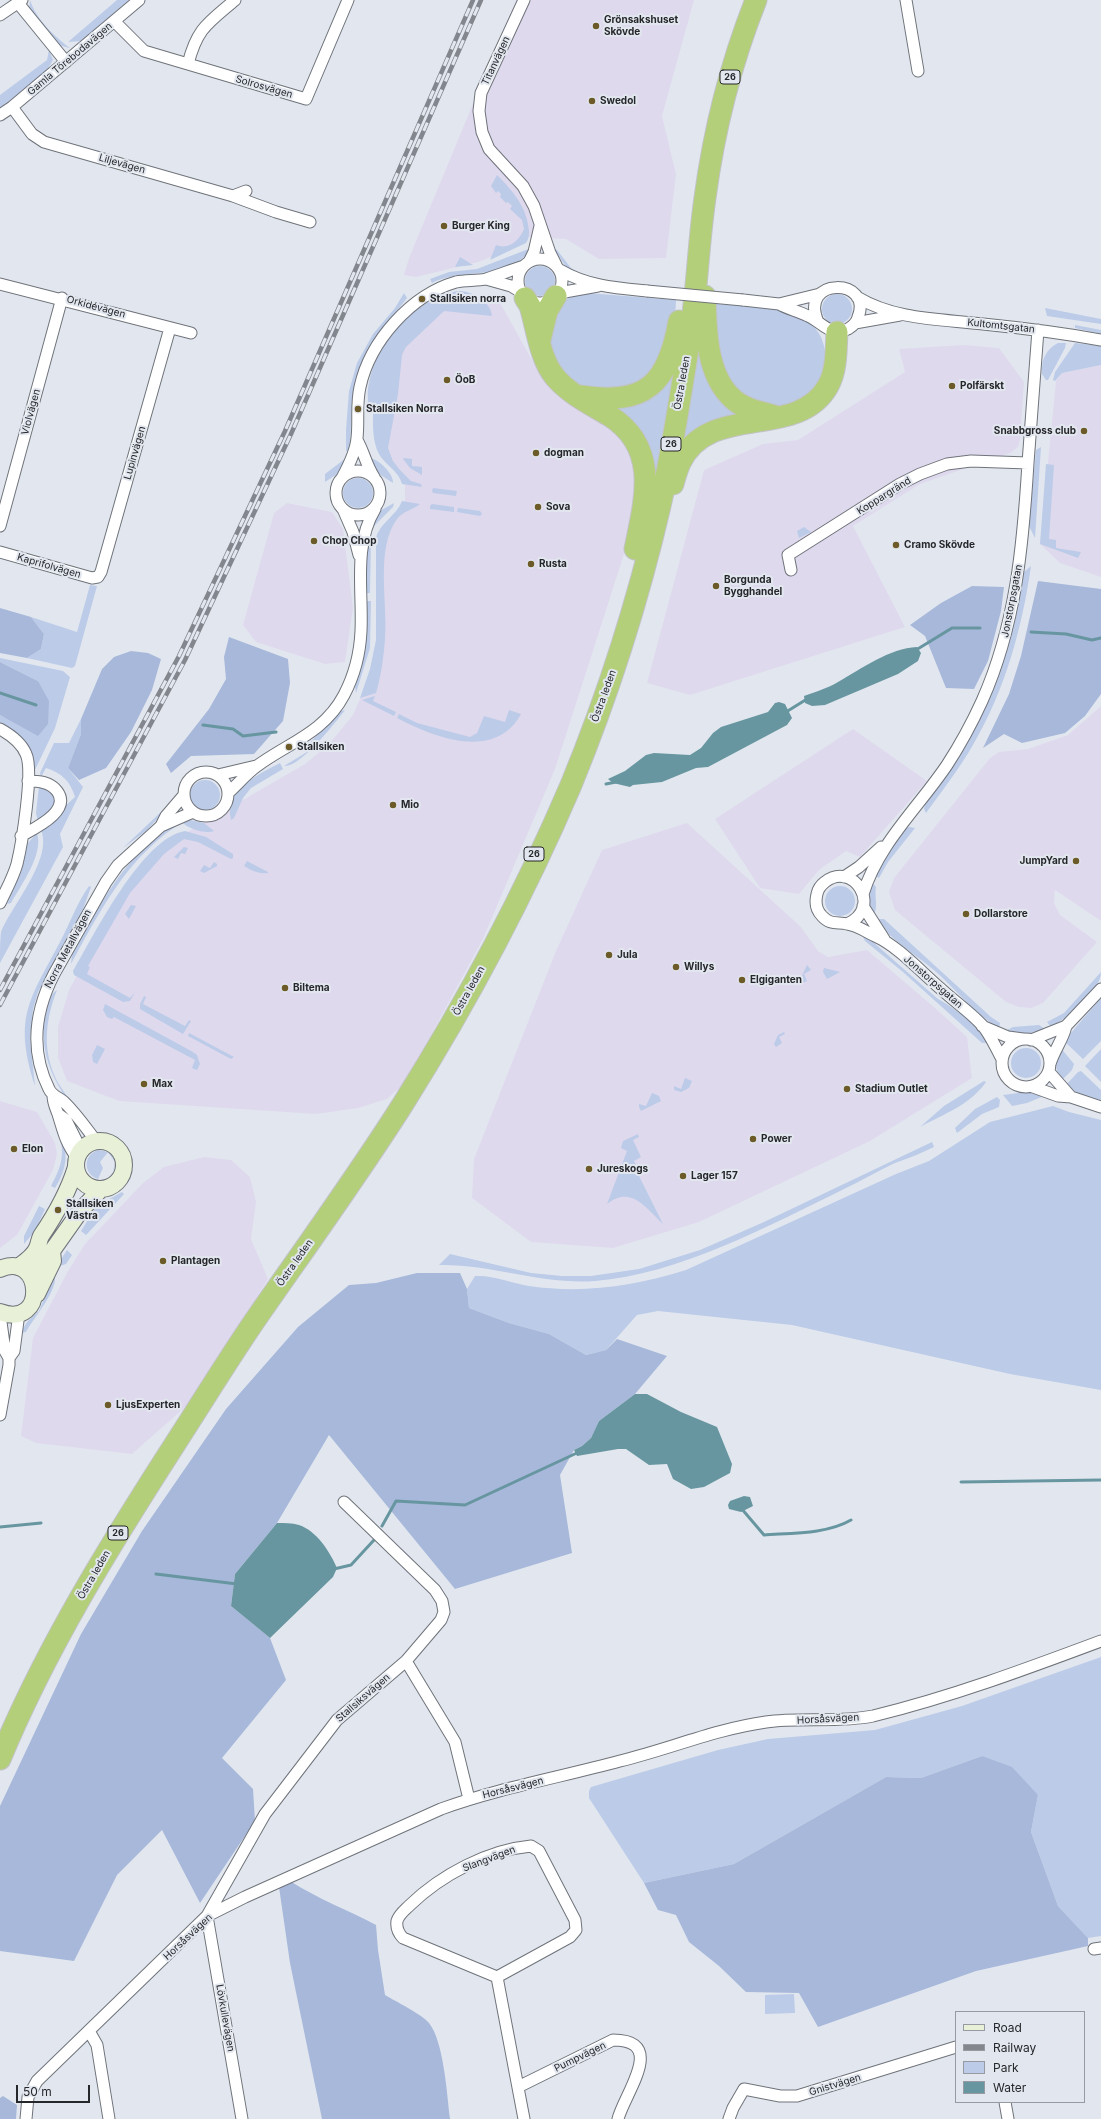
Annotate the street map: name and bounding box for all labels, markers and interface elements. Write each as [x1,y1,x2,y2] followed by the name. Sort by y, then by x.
[604,14,678,38] place label: Grönsakshuset Skövde
[25,20,115,98] street label: Gamla Törebodavägen
[591,21,601,31] marker: Grönsakshuset Skövde
[479,35,513,87] street label: Titanvägen
[720,70,740,84] road number: 26
[234,73,294,101] street label: Solrosvägen
[600,95,636,107] place label: Swedol
[587,96,597,106] marker: Swedol
[97,152,147,176] street label: Liljevägen
[452,220,510,232] place label: Burger King
[439,221,449,231] marker: Burger King
[65,293,127,321] street label: Orkidévägen
[430,293,506,305] place label: Stallsiken norra
[417,294,427,304] marker: Stallsiken norra
[967,316,1035,336] street label: Kultomtsgatan
[671,355,693,411] street label: Östra leden
[455,374,475,386] place label: ÖoB
[442,375,452,385] marker: ÖoB
[960,380,1004,392] place label: Polfärskt
[947,381,957,391] marker: Polfärskt
[19,388,43,436] street label: Violvägen
[366,403,444,415] place label: Stallsiken Norra
[353,404,363,414] marker: Stallsiken Norra
[122,425,148,481] street label: Lupinvägen
[994,425,1076,437] place label: Snabbgross club
[1079,426,1089,436] marker: Snabbgross club
[661,437,681,451] road number: 26
[544,447,584,459] place label: dogman
[531,448,541,458] marker: dogman
[855,475,913,517] street label: Koppargränd
[546,501,570,513] place label: Sova
[533,502,543,512] marker: Sova
[322,535,376,547] place label: Chop Chop
[309,536,319,546] marker: Chop Chop
[904,539,975,551] place label: Cramo Skövde
[891,540,901,550] marker: Cramo Skövde
[16,551,82,581] street label: Kaprifolvägen
[539,558,567,570] place label: Rusta
[526,559,536,569] marker: Rusta
[999,564,1025,638] street label: Jonstorpsgatan
[724,574,782,598] place label: Borgunda Bygghandel
[711,581,721,591] marker: Borgunda Bygghandel
[589,668,619,724] street label: Östra leden
[297,741,345,753] place label: Stallsiken
[284,742,294,752] marker: Stallsiken
[401,799,419,811] place label: Mio
[388,800,398,810] marker: Mio
[524,847,544,861] road number: 26
[1019,855,1068,867] place label: JumpYard
[1071,856,1081,866] marker: JumpYard
[42,908,94,990] street label: Norra Metallvägen
[974,908,1028,920] place label: Dollarstore
[961,909,971,919] marker: Dollarstore
[617,949,638,961] place label: Jula
[604,950,614,960] marker: Jula
[901,953,965,1011] street label: Jonstorpsgatan
[684,961,714,973] place label: Willys
[671,962,681,972] marker: Willys
[451,964,487,1018] street label: Östra leden
[750,974,802,986] place label: Elgiganten
[737,975,747,985] marker: Elgiganten
[293,982,330,994] place label: Biltema
[280,983,290,993] marker: Biltema
[152,1078,173,1090] place label: Max
[139,1079,149,1089] marker: Max
[855,1083,928,1095] place label: Stadium Outlet
[842,1084,852,1094] marker: Stadium Outlet
[761,1133,792,1145] place label: Power
[748,1134,758,1144] marker: Power
[22,1143,43,1155] place label: Elon
[9,1144,19,1154] marker: Elon
[597,1163,648,1175] place label: Jureskogs
[584,1164,594,1174] marker: Jureskogs
[691,1170,738,1182] place label: Lager 157
[678,1171,688,1181] marker: Lager 157
[66,1198,114,1222] place label: Stallsiken Västra
[53,1205,63,1215] marker: Stallsiken Västra
[274,1237,316,1289] street label: Östra leden
[171,1255,220,1267] place label: Plantagen
[158,1256,168,1266] marker: Plantagen
[116,1399,180,1411] place label: LjusExperten
[103,1400,113,1410] marker: LjusExperten
[108,1526,128,1540] road number: 26
[75,1548,113,1602] street label: Östra leden
[334,1671,392,1725] street label: Stallsiksvägen
[797,1711,859,1727] street label: Horsåsvägen
[481,1775,545,1801] street label: Horsåsvägen
[461,1843,517,1875] street label: Slangvägen
[161,1911,215,1963] street label: Horsåsvägen
[213,1983,237,2053] street label: Lövkullevägen
[955,2011,1085,2103] legend
[993,2020,1022,2035] text: Road
[552,2039,608,2075] street label: Pumpvägen
[993,2040,1036,2055] text: Railway
[993,2060,1019,2075] text: Park
[808,2071,862,2099] street label: Gnistvägen
[18,2077,92,2103] scale bar
[993,2080,1026,2095] text: Water
[23,2084,52,2099] text: 50 m

